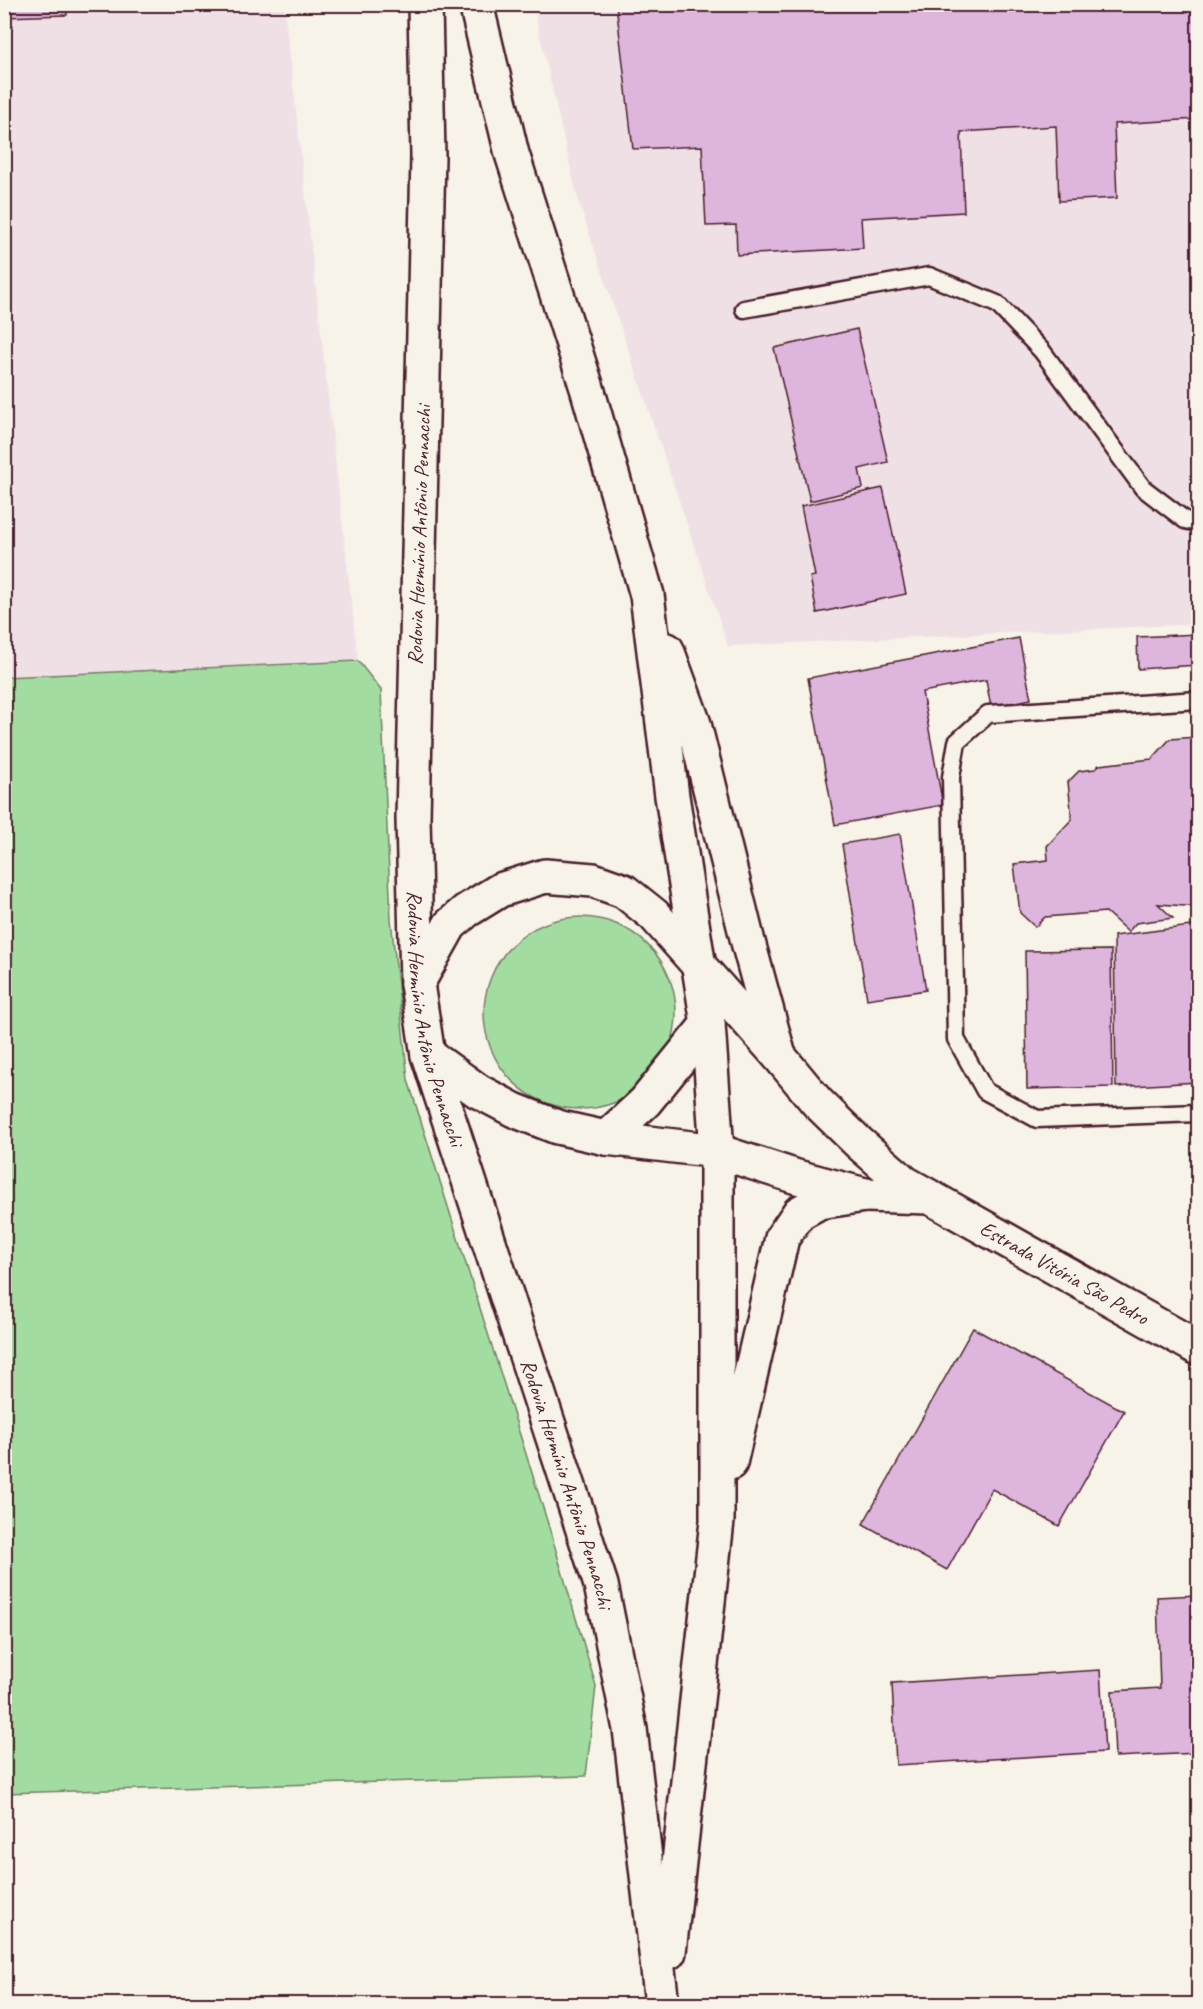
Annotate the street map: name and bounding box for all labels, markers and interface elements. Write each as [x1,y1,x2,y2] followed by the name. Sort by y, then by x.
[401,401,437,665] street label: Rodovia Hermínio Antônio Pennacchi
[402,890,471,1152] street label: Rodovia Hermínio Antônio Pennacchi
[975,1215,1155,1331] street label: Estrada Vitória São Pedro
[515,1356,619,1614] street label: Rodovia Hermínio Antônio Pennacchi

